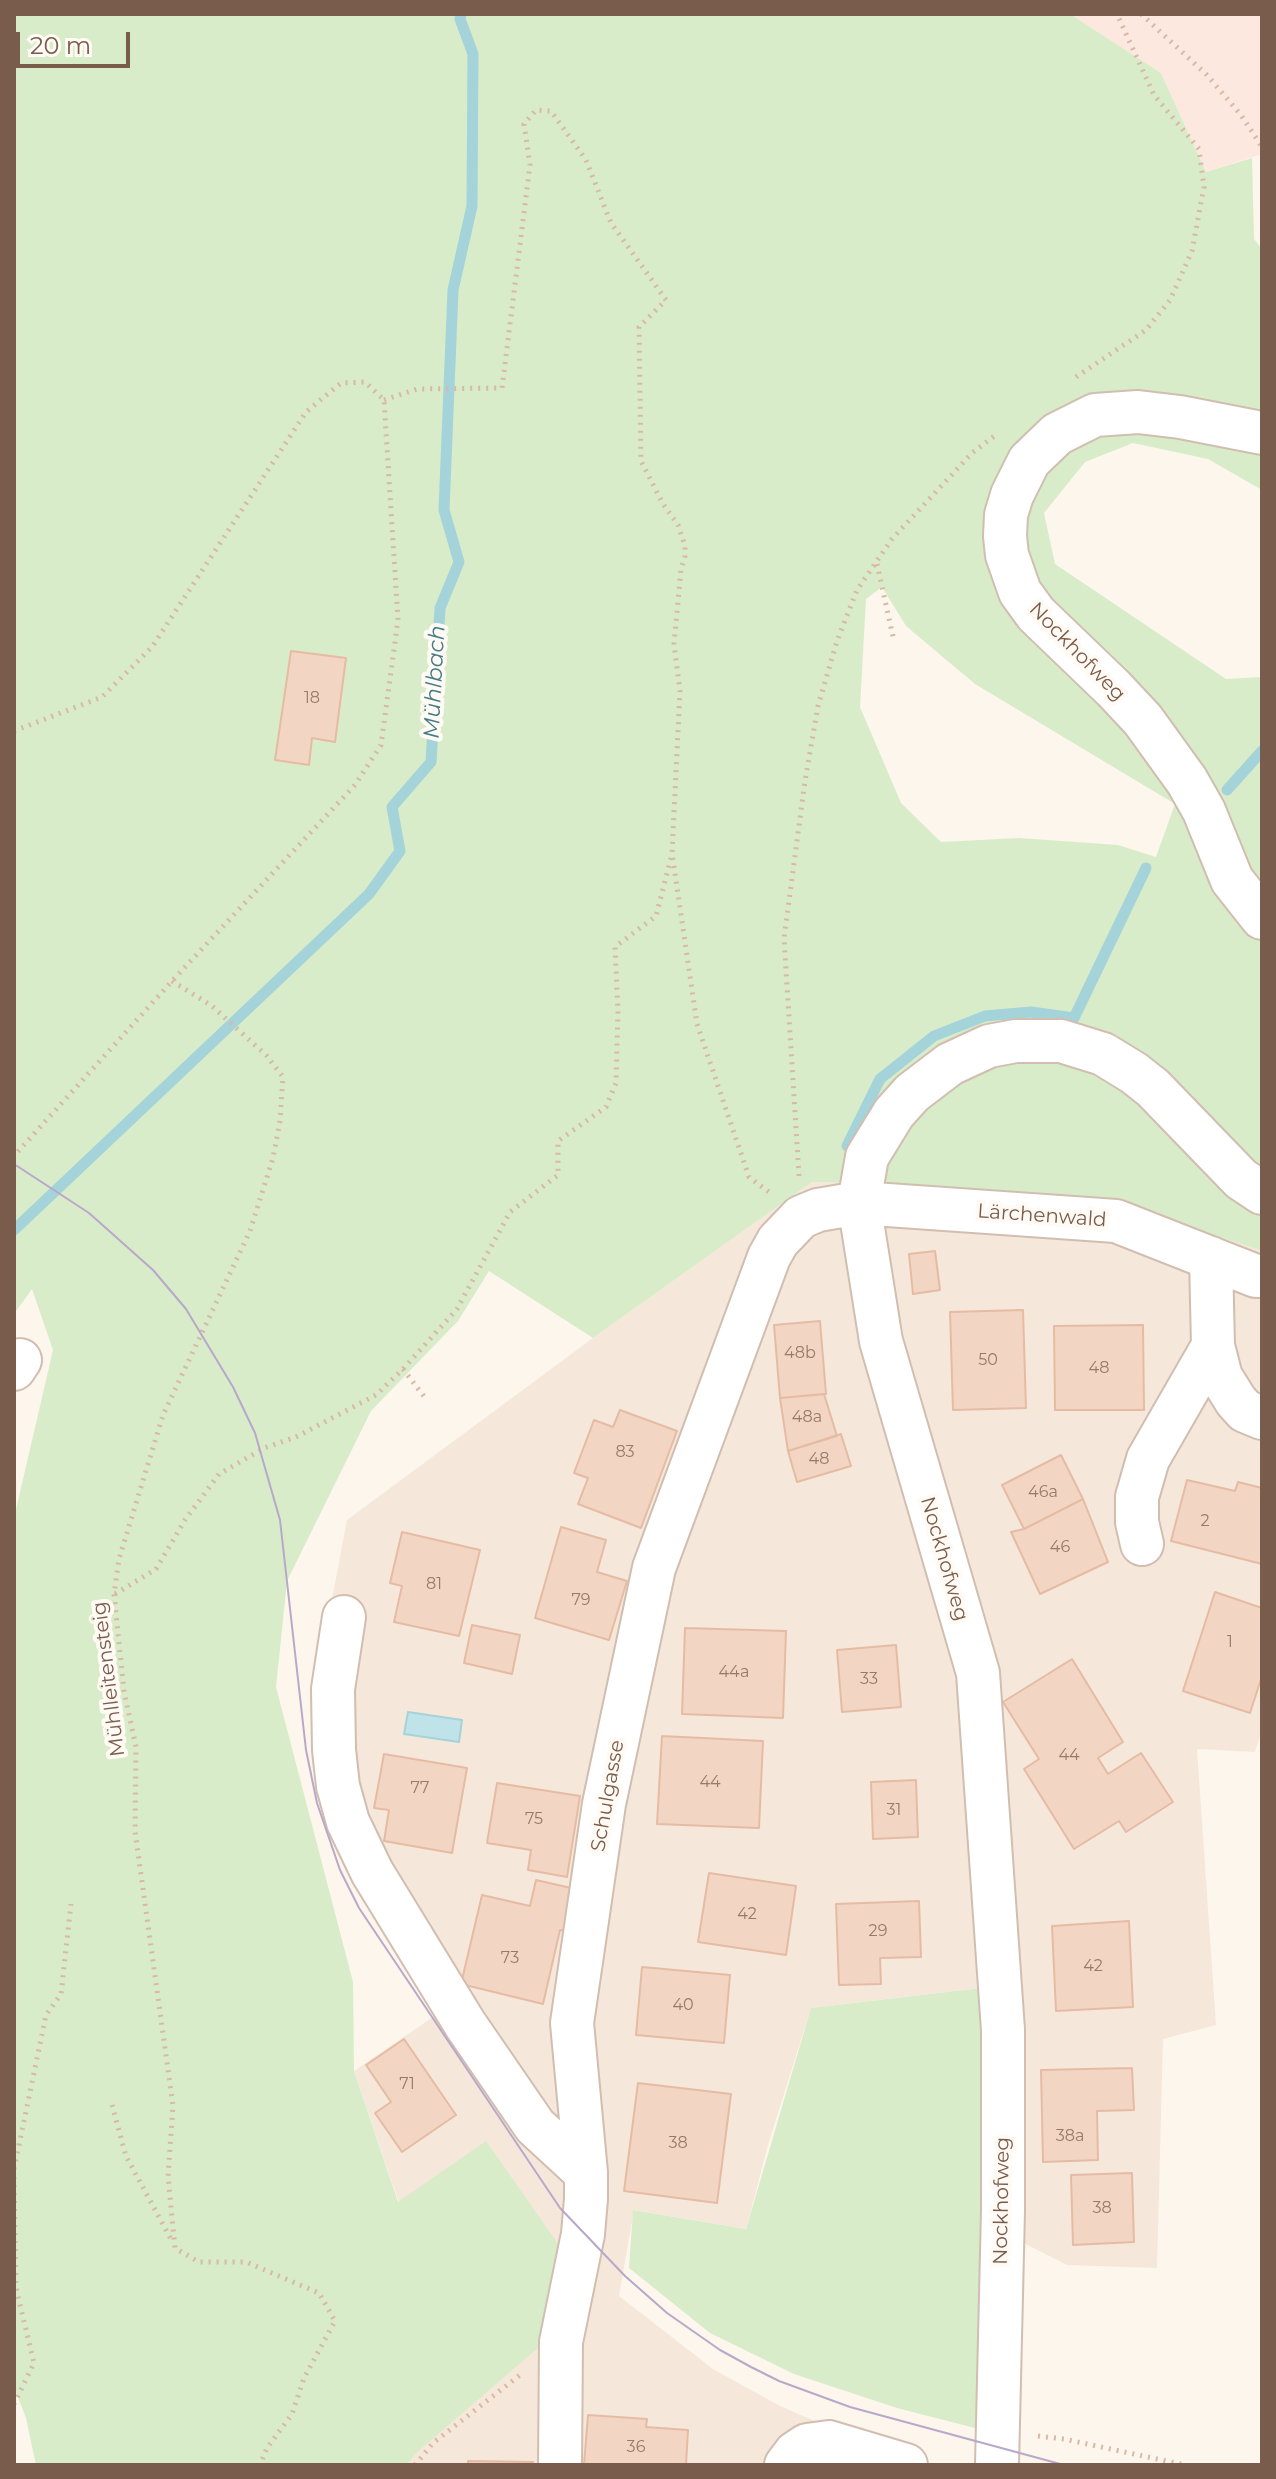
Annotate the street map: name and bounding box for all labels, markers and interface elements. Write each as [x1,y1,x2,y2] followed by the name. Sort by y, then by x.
[20,16,134,66] scale bar
[30,31,91,60] text: 20 m
[1024,598,1130,706] street label: Nockhofweg
[419,625,451,739] water label: Mühlbach
[304,688,320,708] house number: 18
[977,1200,1107,1232] street label: Lärchenwald
[784,1343,816,1363] house number: 48b
[978,1350,998,1370] house number: 50
[1089,1358,1109,1378] house number: 48
[792,1407,822,1427] house number: 48a
[615,1442,635,1462] house number: 83
[809,1449,829,1469] house number: 48
[1028,1482,1058,1502] house number: 46a
[915,1494,973,1624] street label: Nockhofweg
[1200,1511,1210,1531] house number: 2
[1050,1537,1070,1557] house number: 46
[426,1574,442,1594] house number: 81
[571,1590,591,1610] house number: 79
[88,1600,130,1758] street label: Mühlleitensteig
[1227,1632,1233,1652] house number: 1
[718,1662,750,1682] house number: 44a
[860,1669,878,1689] house number: 33
[586,1738,630,1854] street label: Schulgasse
[1058,1745,1080,1765] house number: 44
[699,1772,721,1792] house number: 44
[411,1778,429,1798] house number: 77
[887,1800,901,1820] house number: 31
[525,1809,543,1829] house number: 75
[737,1904,757,1924] house number: 42
[869,1921,887,1941] house number: 29
[501,1948,519,1968] house number: 73
[1083,1956,1103,1976] house number: 42
[672,1995,694,2015] house number: 40
[399,2074,415,2094] house number: 71
[1056,2126,1084,2146] house number: 38a
[668,2133,688,2153] house number: 38
[989,2137,1015,2265] street label: Nockhofweg
[1092,2198,1112,2218] house number: 38
[627,2437,645,2457] house number: 36

